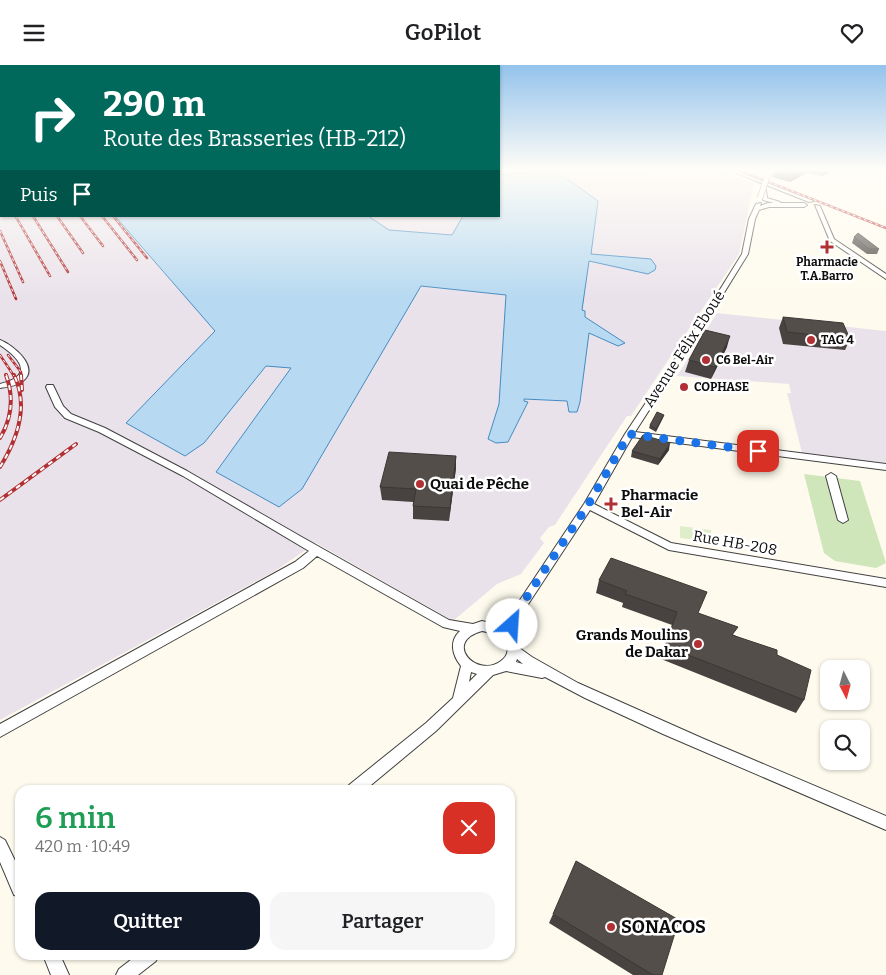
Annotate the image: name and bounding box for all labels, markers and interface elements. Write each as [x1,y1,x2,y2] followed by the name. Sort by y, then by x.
[20,19,48,47] icon: menu
[405,19,481,46] text: GoPilot
[838,19,866,47] icon: heart
[103,83,205,125] text: 290 m
[20,85,85,150] icon: right
[103,125,406,152] text: Route des Brasseries (HB-212)
[68,180,96,208] icon: arrive
[20,183,58,206] text: Puis
[821,241,833,253] marker: Pharmacie T.A.Barro
[796,255,858,283] place label: Pharmacie T.A.Barro
[640,287,728,411] street label: Avenue Félix Eboué
[821,333,854,347] place label: TAG 4
[805,334,817,346] marker: TAG 4
[716,353,774,367] place label: C6 Bel-Air
[700,354,712,366] marker: C6 Bel-Air
[694,380,749,394] place label: COPHASE
[678,381,690,393] marker: COPHASE
[737,430,779,472] pin
[744,437,772,465] icon: arrive
[430,475,529,493] place label: Quai de Pêche
[414,478,426,490] marker: Quai de Pêche
[621,486,698,521] place label: Pharmacie Bel-Air
[605,498,617,510] marker: Pharmacie Bel-Air
[692,527,778,559] street label: Rue HB-208
[485,598,537,650] position arrow
[576,626,688,661] place label: Grands Moulins de Dakar
[692,638,704,650] marker: Grands Moulins de Dakar
[820,660,870,710] north arrow
[820,660,870,770] map controls
[820,720,870,770] button: search
[35,800,115,836] text: 6 min
[443,802,495,854] button: close
[35,837,130,856] text: 420 m · 10:49
[35,892,260,950] button: Quitter
[270,892,495,950] button: Partager
[621,916,706,938] place label: SONACOS
[605,921,617,933] marker: SONACOS

